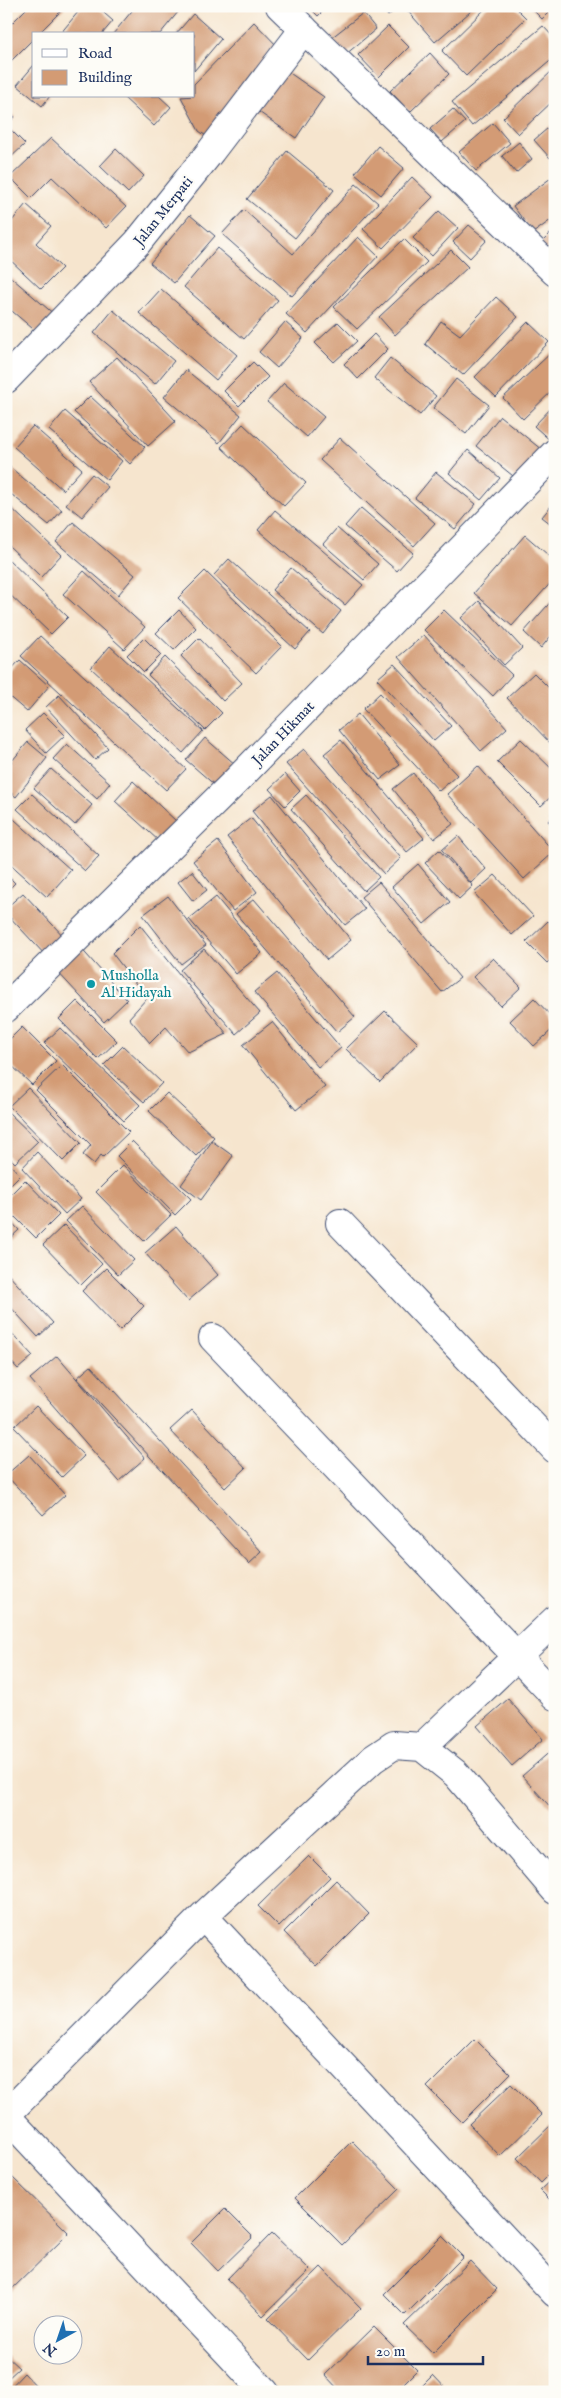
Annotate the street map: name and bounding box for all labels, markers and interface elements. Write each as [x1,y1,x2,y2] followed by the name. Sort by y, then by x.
[32,32,195,98] legend
[78,44,113,63] text: Road
[78,68,133,87] text: Building
[128,173,197,252] street label: Jalan Merpati
[247,697,319,771] street label: Jalan Hikmat
[100,966,171,1002] place label: Musholla Al Hidayah
[85,978,97,990] marker: Musholla Al Hidayah
[32,2316,82,2366] north arrow
[368,2333,484,2365] scale bar
[40,2338,61,2361] text: N
[376,2342,406,2361] text: 20 m

